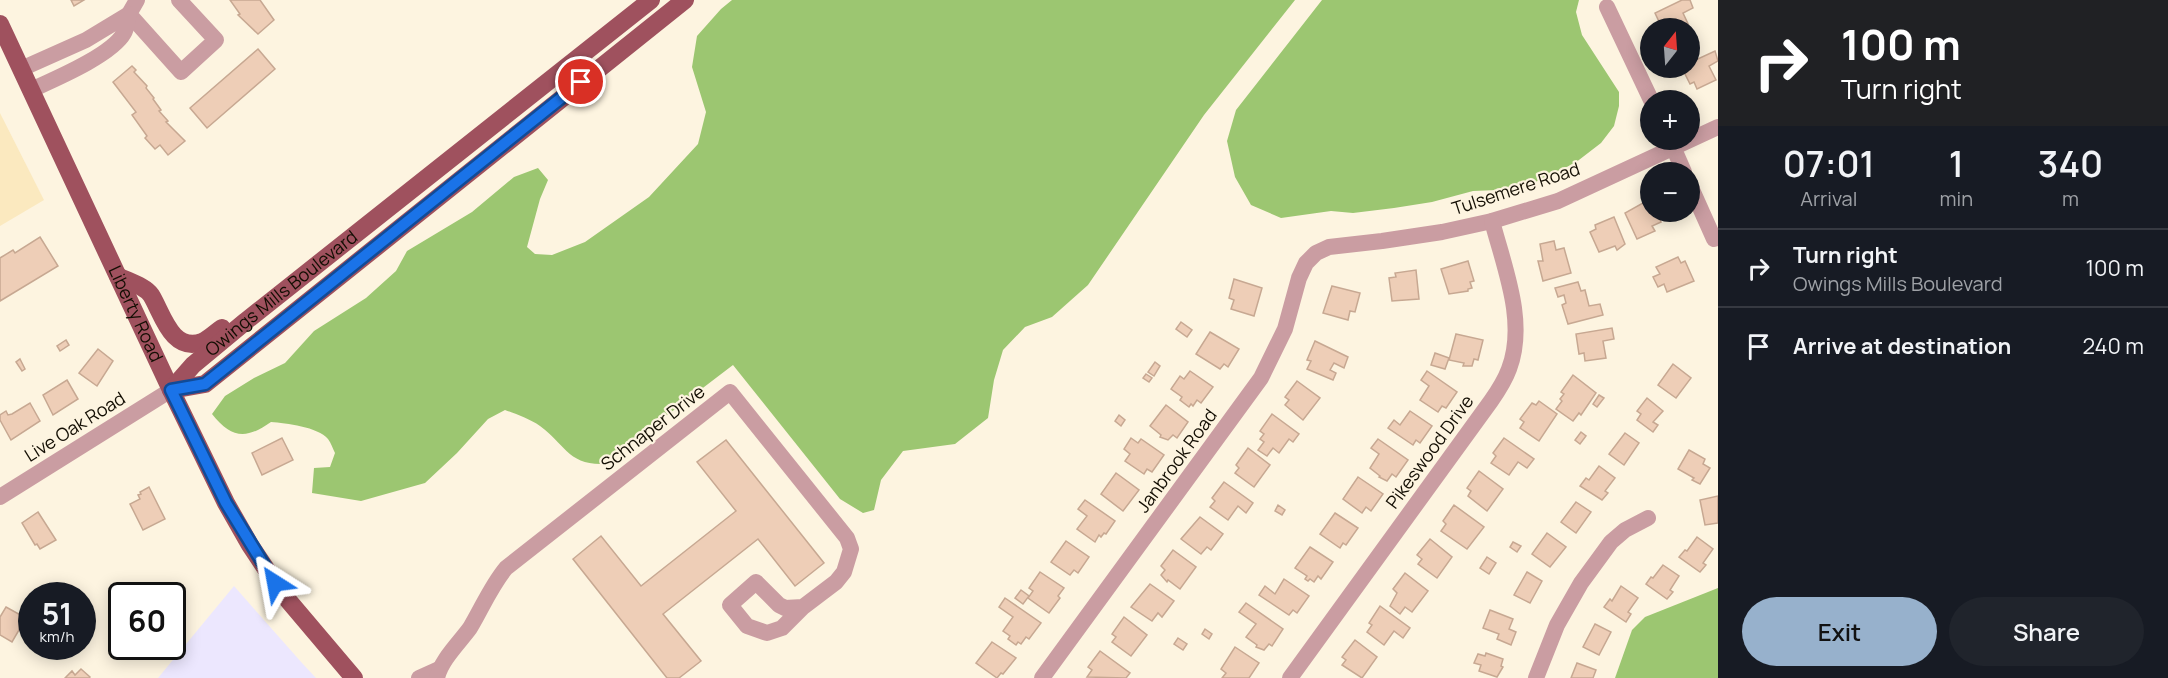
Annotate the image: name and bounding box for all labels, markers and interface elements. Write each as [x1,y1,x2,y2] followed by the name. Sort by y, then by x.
[1841,15,1961,73] text: 100 m
[1640,18,1700,78] north arrow
[1640,18,1700,222] map controls
[1742,24,1820,102] icon: right
[555,56,606,107] pin
[564,65,597,98] icon: arrive
[1841,70,1962,107] text: Turn right
[1640,90,1700,150] button: +
[1783,139,1875,188] text: 07:01
[1949,139,1964,188] text: 1
[2038,139,2103,188] text: 340
[1449,156,1583,220] street label: Tulsemere Road
[1640,162,1700,222] button: −
[1800,185,1857,212] text: Arrival
[1940,185,1973,212] text: min
[2062,185,2079,212] text: m
[200,224,362,361] street label: Owings Mills Boulevard
[1793,240,1898,270] text: Turn right
[1742,252,1775,285] icon: right
[2086,253,2144,283] text: 100 m
[104,261,169,366] street label: Liberty Road
[1793,270,2003,297] text: Owings Mills Boulevard
[1742,330,1775,363] icon: arrive
[1793,331,2011,361] text: Arrive at destination
[2082,331,2144,361] text: 240 m
[595,379,709,475] street label: Schnaper Drive
[20,386,129,467] street label: Live Oak Road
[1380,390,1478,513] street label: Pikeswood Drive
[1130,404,1222,517] street label: Janbrook Road
[243,551,307,615] position arrow
[108,582,186,660] speed limit sign: 60
[42,593,72,634] text: 51
[1742,597,1937,666] button: Exit
[1949,597,2144,666] button: Share
[40,626,74,647] text: km/h

